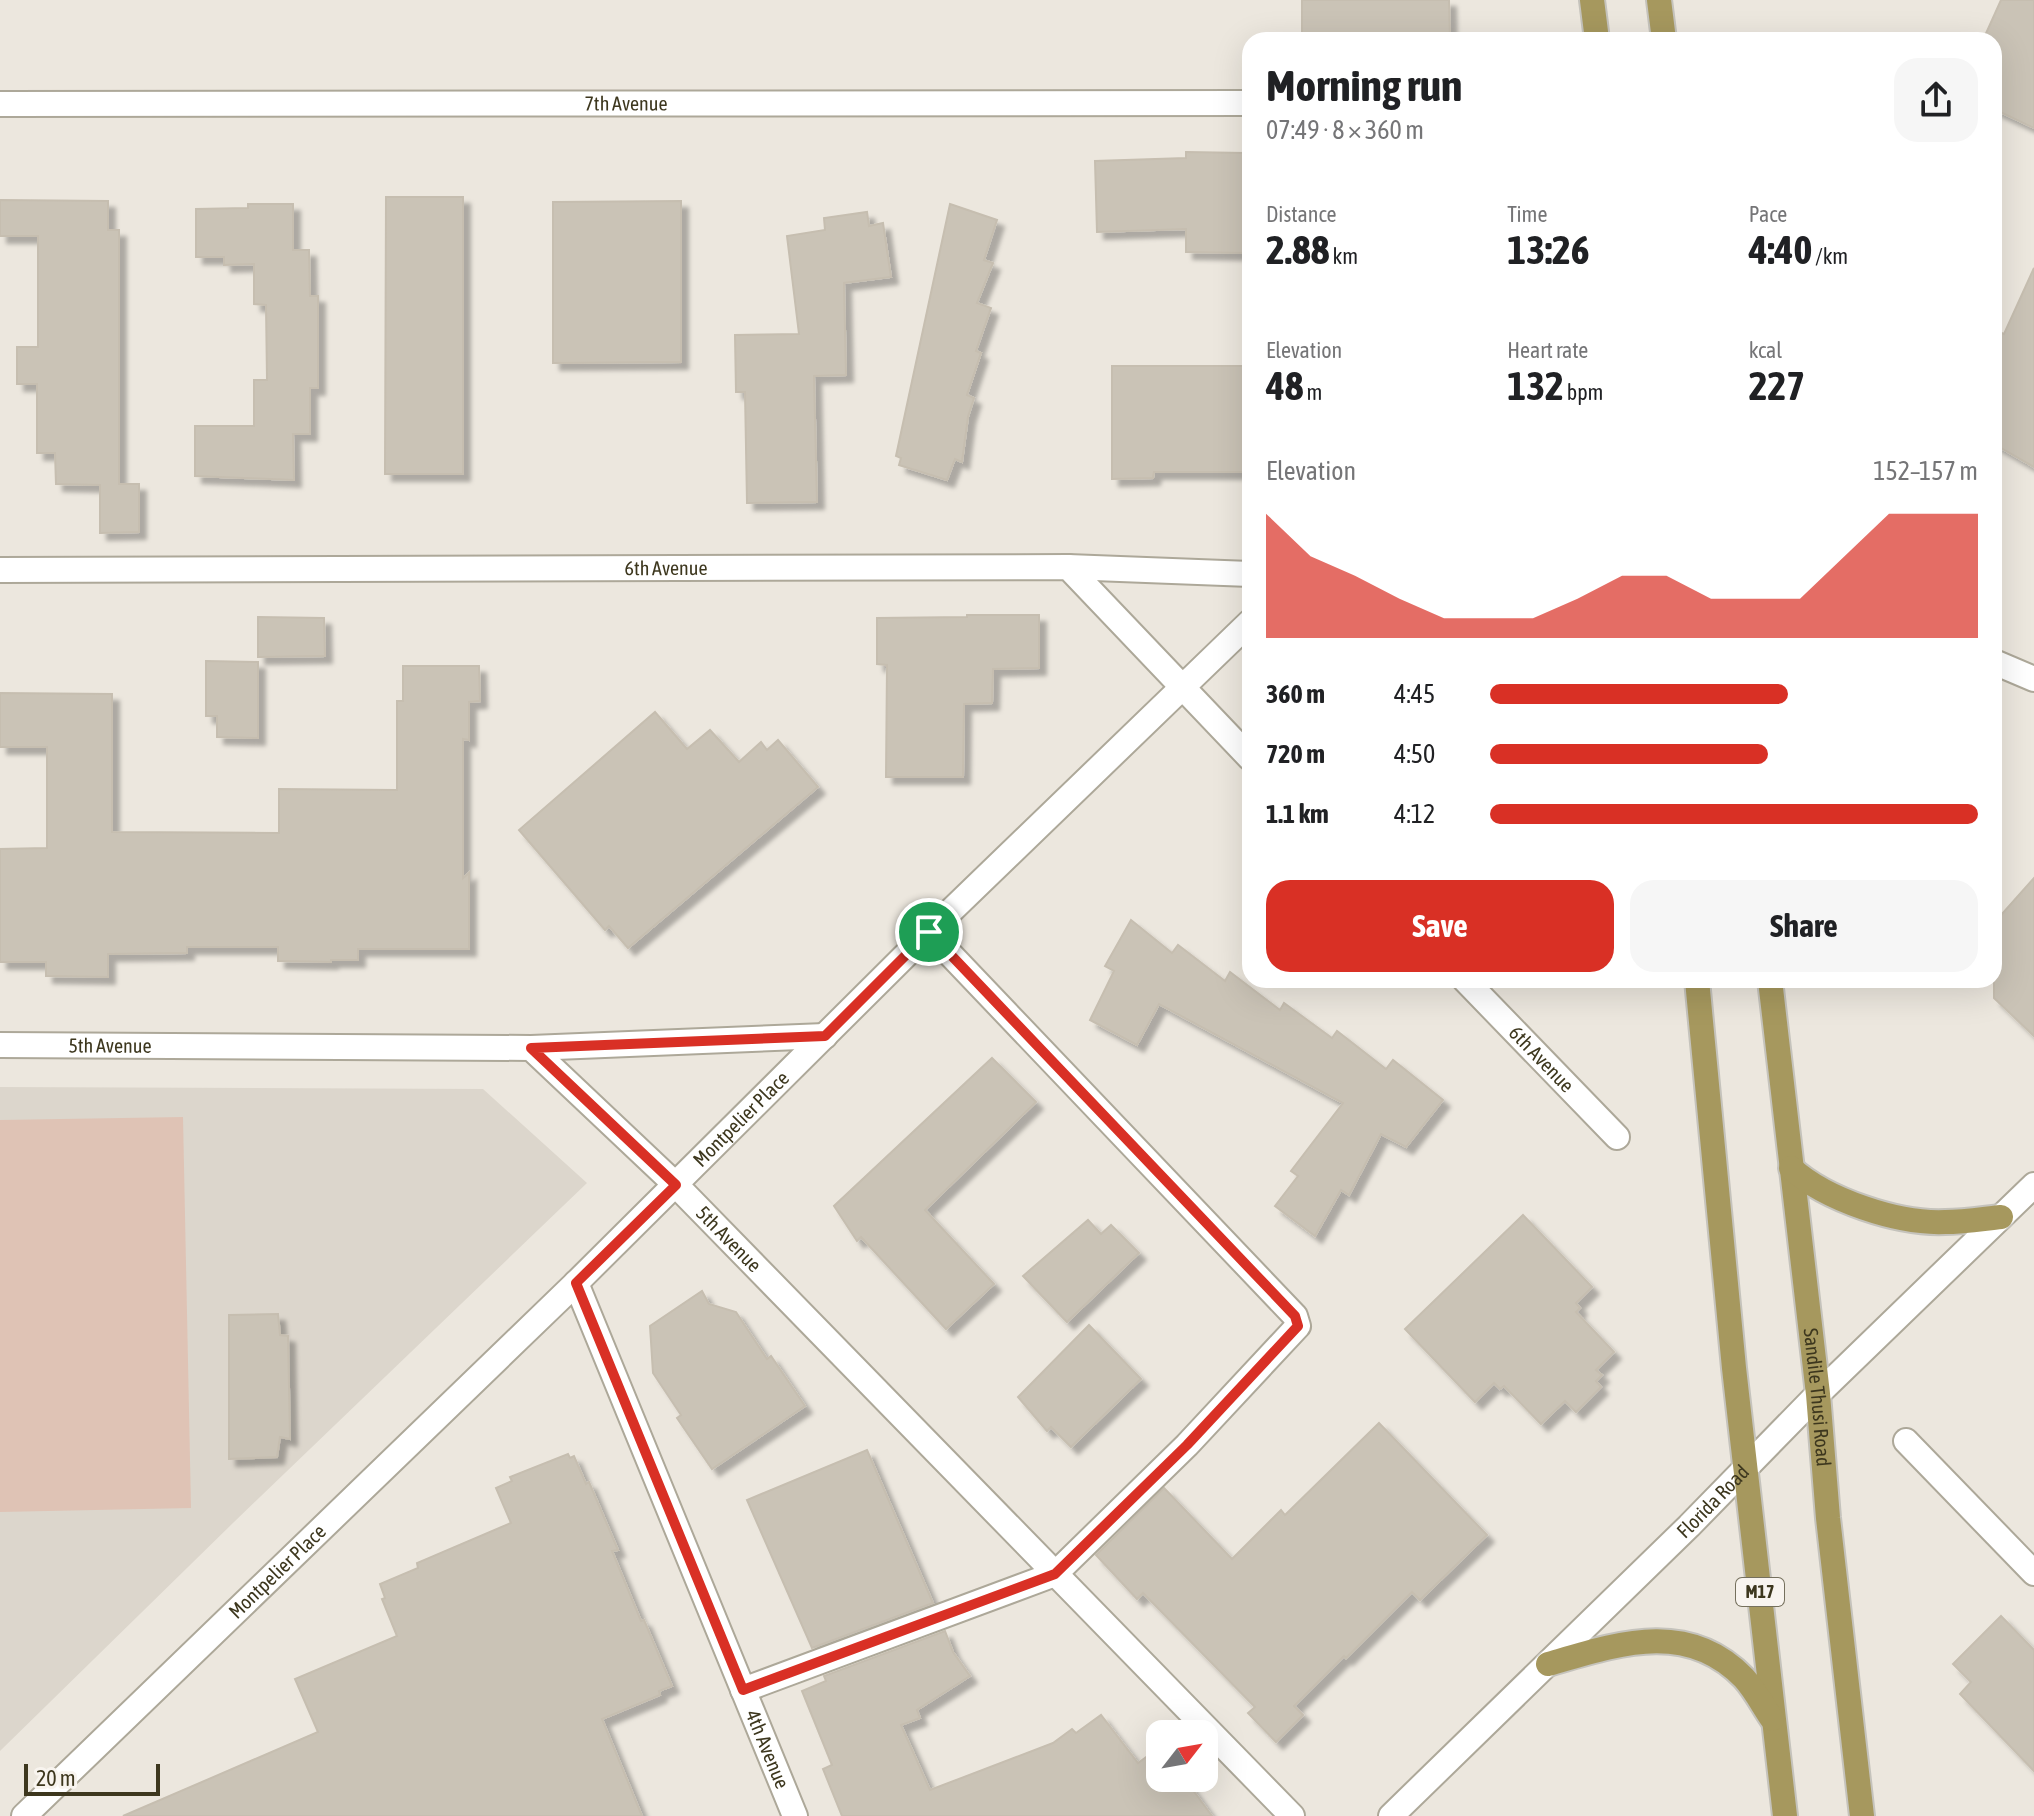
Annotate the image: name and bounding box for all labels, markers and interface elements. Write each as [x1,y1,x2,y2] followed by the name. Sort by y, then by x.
[1894,58,1978,142] button: share
[1266,60,1462,110] text: Morning run
[584,91,668,115] street label: 7th Avenue
[1266,115,1424,145] text: 07:49 · 8 × 360 m
[1266,201,1337,227] text: Distance
[1507,201,1547,227] text: Time
[1749,201,1787,227] text: Pace
[1266,227,1330,272] text: 2.88
[1507,227,1590,272] text: 13:26
[1749,227,1812,272] text: 4:40
[1330,243,1358,269] text: km
[1812,243,1848,269] text: /km
[1266,337,1342,363] text: Elevation
[1507,337,1588,363] text: Heart rate
[1749,337,1782,363] text: kcal
[1266,363,1304,408] text: 48
[1507,363,1564,408] text: 132
[1749,363,1805,408] text: 227
[1304,379,1322,405] text: m
[1564,379,1603,405] text: bpm
[1266,456,1356,486] text: Elevation
[1873,456,1978,486] text: 152–157 m
[624,556,708,579] street label: 6th Avenue
[1266,679,1325,709] text: 360 m
[1394,679,1435,709] text: 4:45
[1266,739,1325,769] text: 720 m
[1394,739,1435,769] text: 4:50
[1266,799,1329,829] text: 1.1 km
[1394,799,1435,829] text: 4:12
[1266,880,1614,972] button: Save
[1630,880,1978,972] button: Share
[895,898,963,966] pin
[907,910,951,954] icon: arrive
[1505,1021,1579,1097] street label: 6th Avenue
[68,1033,152,1057] street label: 5th Avenue
[688,1066,793,1171] street label: Montpelier Place
[692,1201,766,1276] street label: 5th Avenue
[1799,1327,1836,1467] street label: Sandile Thusi Road
[1672,1460,1753,1542] street label: Florida Road
[224,1519,330,1623] street label: Montpelier Place
[1736,1578,1784,1606] road number: M17
[742,1706,794,1792] street label: 4th Avenue
[1146,1720,1218,1792] north arrow
[1146,1720,1218,1792] map controls
[24,1760,160,1796] scale bar
[36,1765,76,1791] text: 20 m

